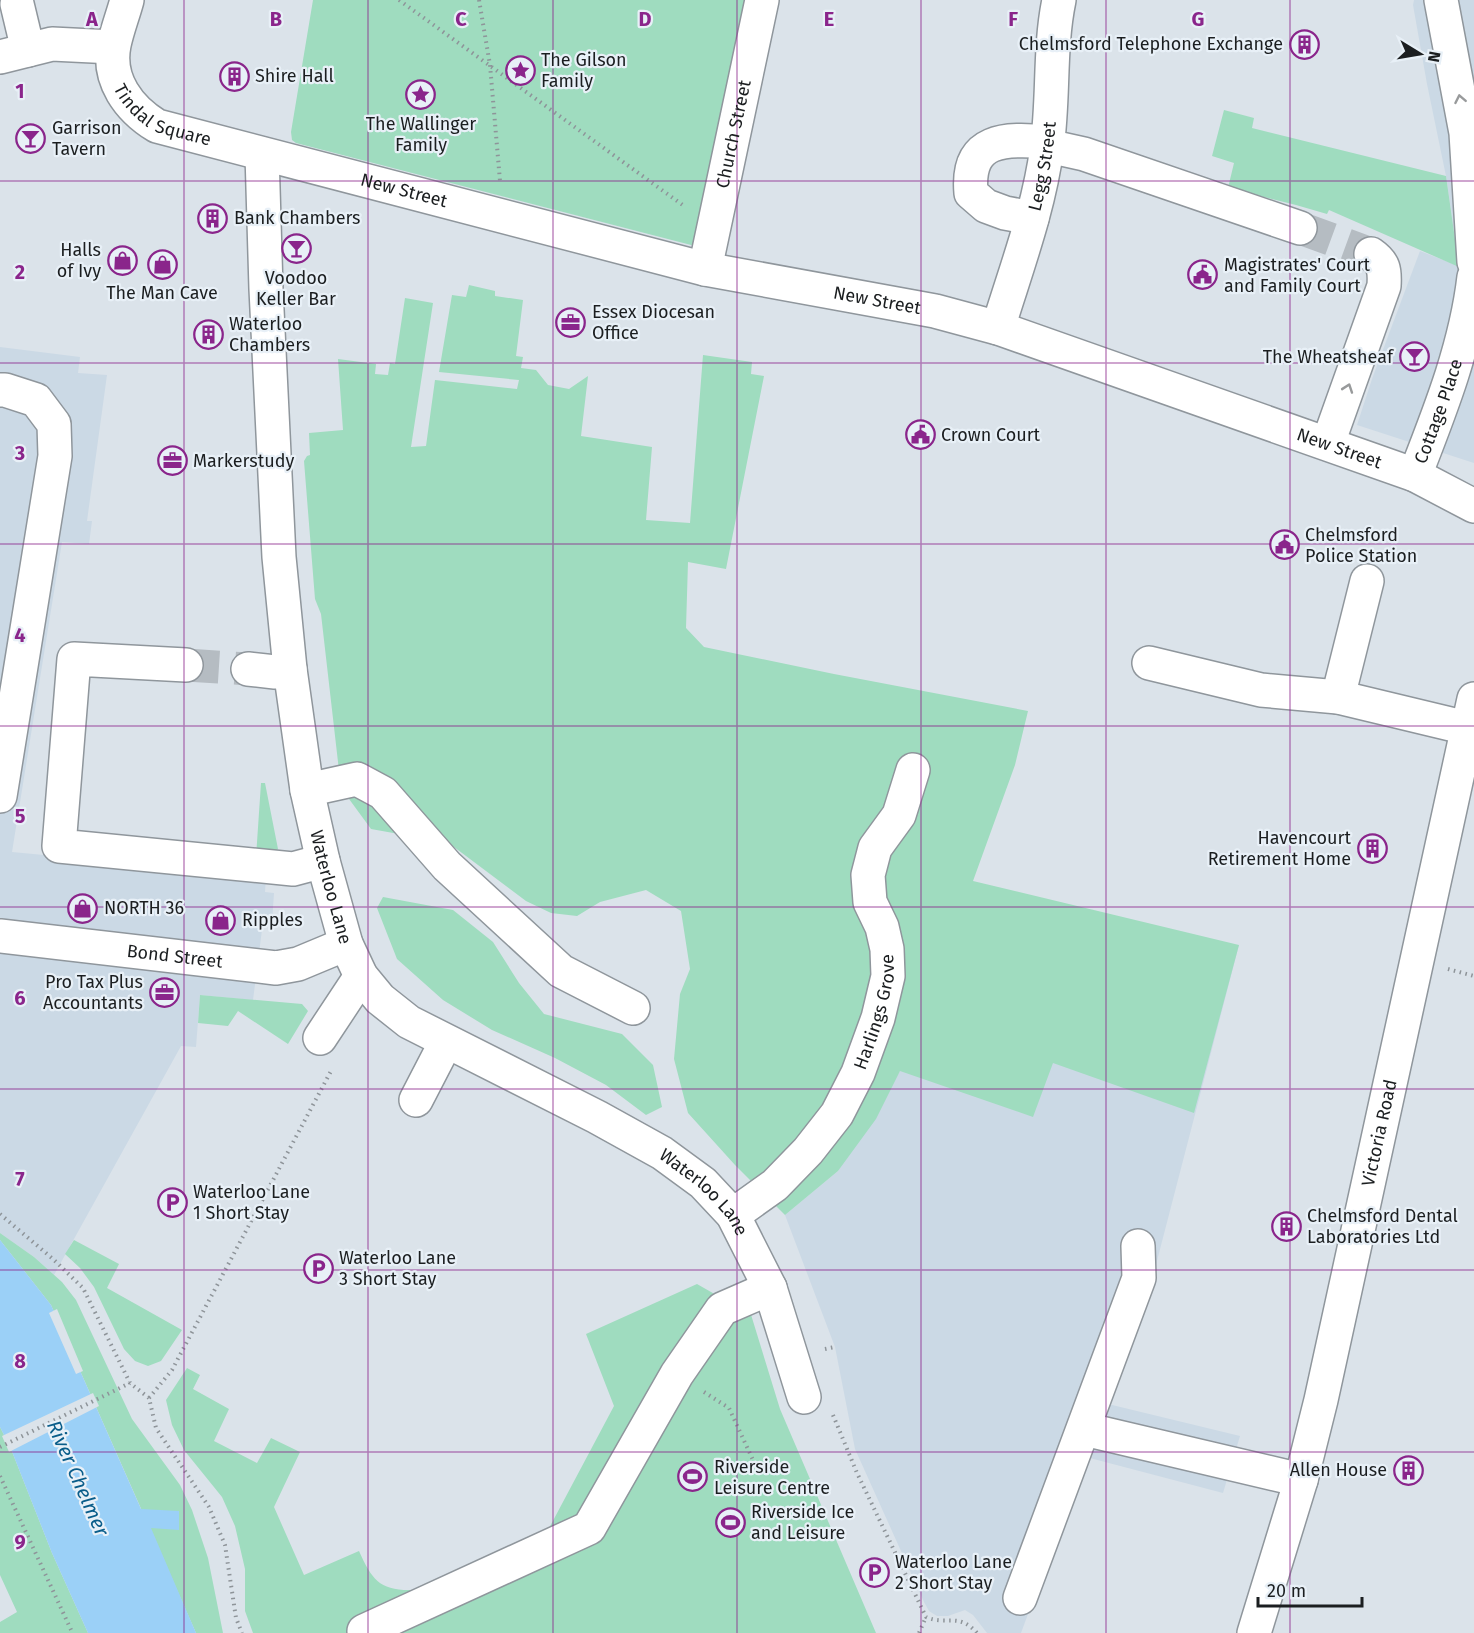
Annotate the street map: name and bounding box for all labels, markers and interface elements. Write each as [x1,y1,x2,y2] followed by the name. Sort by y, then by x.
[85,7,99,31] text: A
[270,7,282,31] text: B
[455,7,467,31] text: C
[638,7,652,31] text: D
[824,7,834,31] text: E
[1008,7,1018,31] text: F
[1192,7,1204,31] text: G
[1390,24,1450,84] north arrow
[1288,28,1320,60] building icon: Chelmsford Telephone Exchange
[1019,33,1283,55] place label: Chelmsford Telephone Exchange
[541,49,627,92] place label: The Gilson Family
[1424,50,1445,64] text: N
[504,54,536,86] place icon: The Gilson Family
[218,60,250,92] building icon: Shire Hall
[255,65,334,87] place label: Shire Hall
[711,77,756,190] street label: Church Street
[15,79,25,103] text: 1
[405,79,437,111] place icon: The Wallinger Family
[109,80,214,151] street label: Tindal Square
[1454,94,1467,104] one-way arrow
[366,113,476,156] place label: The Wallinger Family
[52,117,122,160] place label: Garrison Tavern
[1023,120,1061,214] street label: Legg Street
[15,122,47,154] bar icon: Garrison Tavern
[358,169,450,212] street label: New Street
[197,202,229,234] building icon: Bank Chambers
[234,207,361,229] place label: Bank Chambers
[280,233,312,265] bar icon: Voodoo Keller Bar
[57,239,101,282] place label: Halls of Ivy
[106,244,138,276] shop icon: Halls of Ivy
[146,248,178,280] shop icon: The Man Cave
[1224,254,1371,297] place label: Magistrates' Court and Family Court
[1187,259,1219,291] public building icon: Magistrates' Court and Family Court
[15,260,25,284] text: 2
[256,267,336,310] place label: Voodoo Keller Bar
[106,282,218,304] place label: The Man Cave
[832,282,923,319] street label: New Street
[592,301,715,344] place label: Essex Diocesan Office
[555,306,587,338] office icon: Essex Diocesan Office
[229,313,310,356] place label: Waterloo Chambers
[192,318,224,350] building icon: Waterloo Chambers
[1398,341,1430,373] bar icon: The Wheatsheaf
[1263,346,1395,368] place label: The Wheatsheaf
[1410,356,1467,467] street label: Cottage Place
[1340,383,1353,394] one-way arrow
[904,419,936,451] public building icon: Crown Court
[1294,423,1385,474] street label: New Street
[941,424,1041,446] place label: Crown Court
[14,441,25,465] text: 3
[156,445,188,477] office icon: Markerstudy
[193,450,294,472] place label: Markerstudy
[1305,524,1417,567] place label: Chelmsford Police Station
[1268,529,1300,561] public building icon: Chelmsford Police Station
[14,623,26,647] text: 4
[15,804,26,828] text: 5
[1208,827,1351,870] place label: Havencourt Retirement Home
[305,828,356,946] street label: Waterloo Lane
[1356,832,1388,864] building icon: Havencourt Retirement Home
[67,892,99,924] shop icon: NORTH 36
[104,897,184,919] place label: NORTH 36
[205,904,237,936] shop icon: Ripples
[242,909,303,931] place label: Ripples
[126,940,224,973] street label: Bond Street
[849,954,899,1073] street label: Harlings Grove
[43,971,143,1014] place label: Pro Tax Plus Accountants
[148,976,180,1008] office icon: Pro Tax Plus Accountants
[14,986,26,1010] text: 6
[1357,1077,1402,1188] street label: Victoria Road
[655,1144,753,1239] street label: Waterloo Lane
[15,1167,25,1191] text: 7
[193,1181,310,1224] place label: Waterloo Lane 1 Short Stay
[156,1186,188,1218] parking icon: Waterloo Lane 1 Short Stay
[1307,1205,1458,1248] place label: Chelmsford Dental Laboratories Ltd
[1270,1210,1302,1242] building icon: Chelmsford Dental Laboratories Ltd
[339,1247,456,1290] place label: Waterloo Lane 3 Short Stay
[302,1252,334,1284] parking icon: Waterloo Lane 3 Short Stay
[14,1349,26,1373] text: 8
[42,1417,115,1541] water label: River Chelmer
[1392,1454,1424,1486] building icon: Allen House
[714,1456,830,1499] place label: Riverside Leisure Centre
[1290,1459,1387,1481] place label: Allen House
[677,1461,709,1493] sports icon: Riverside Leisure Centre
[751,1501,854,1544] place label: Riverside Ice and Leisure
[714,1506,746,1538] sports icon: Riverside Ice and Leisure
[14,1530,26,1554] text: 9
[895,1551,1012,1594] place label: Waterloo Lane 2 Short Stay
[858,1556,890,1588] parking icon: Waterloo Lane 2 Short Stay
[1258,1570,1362,1608] scale bar
[1267,1580,1306,1602] text: 20 m

